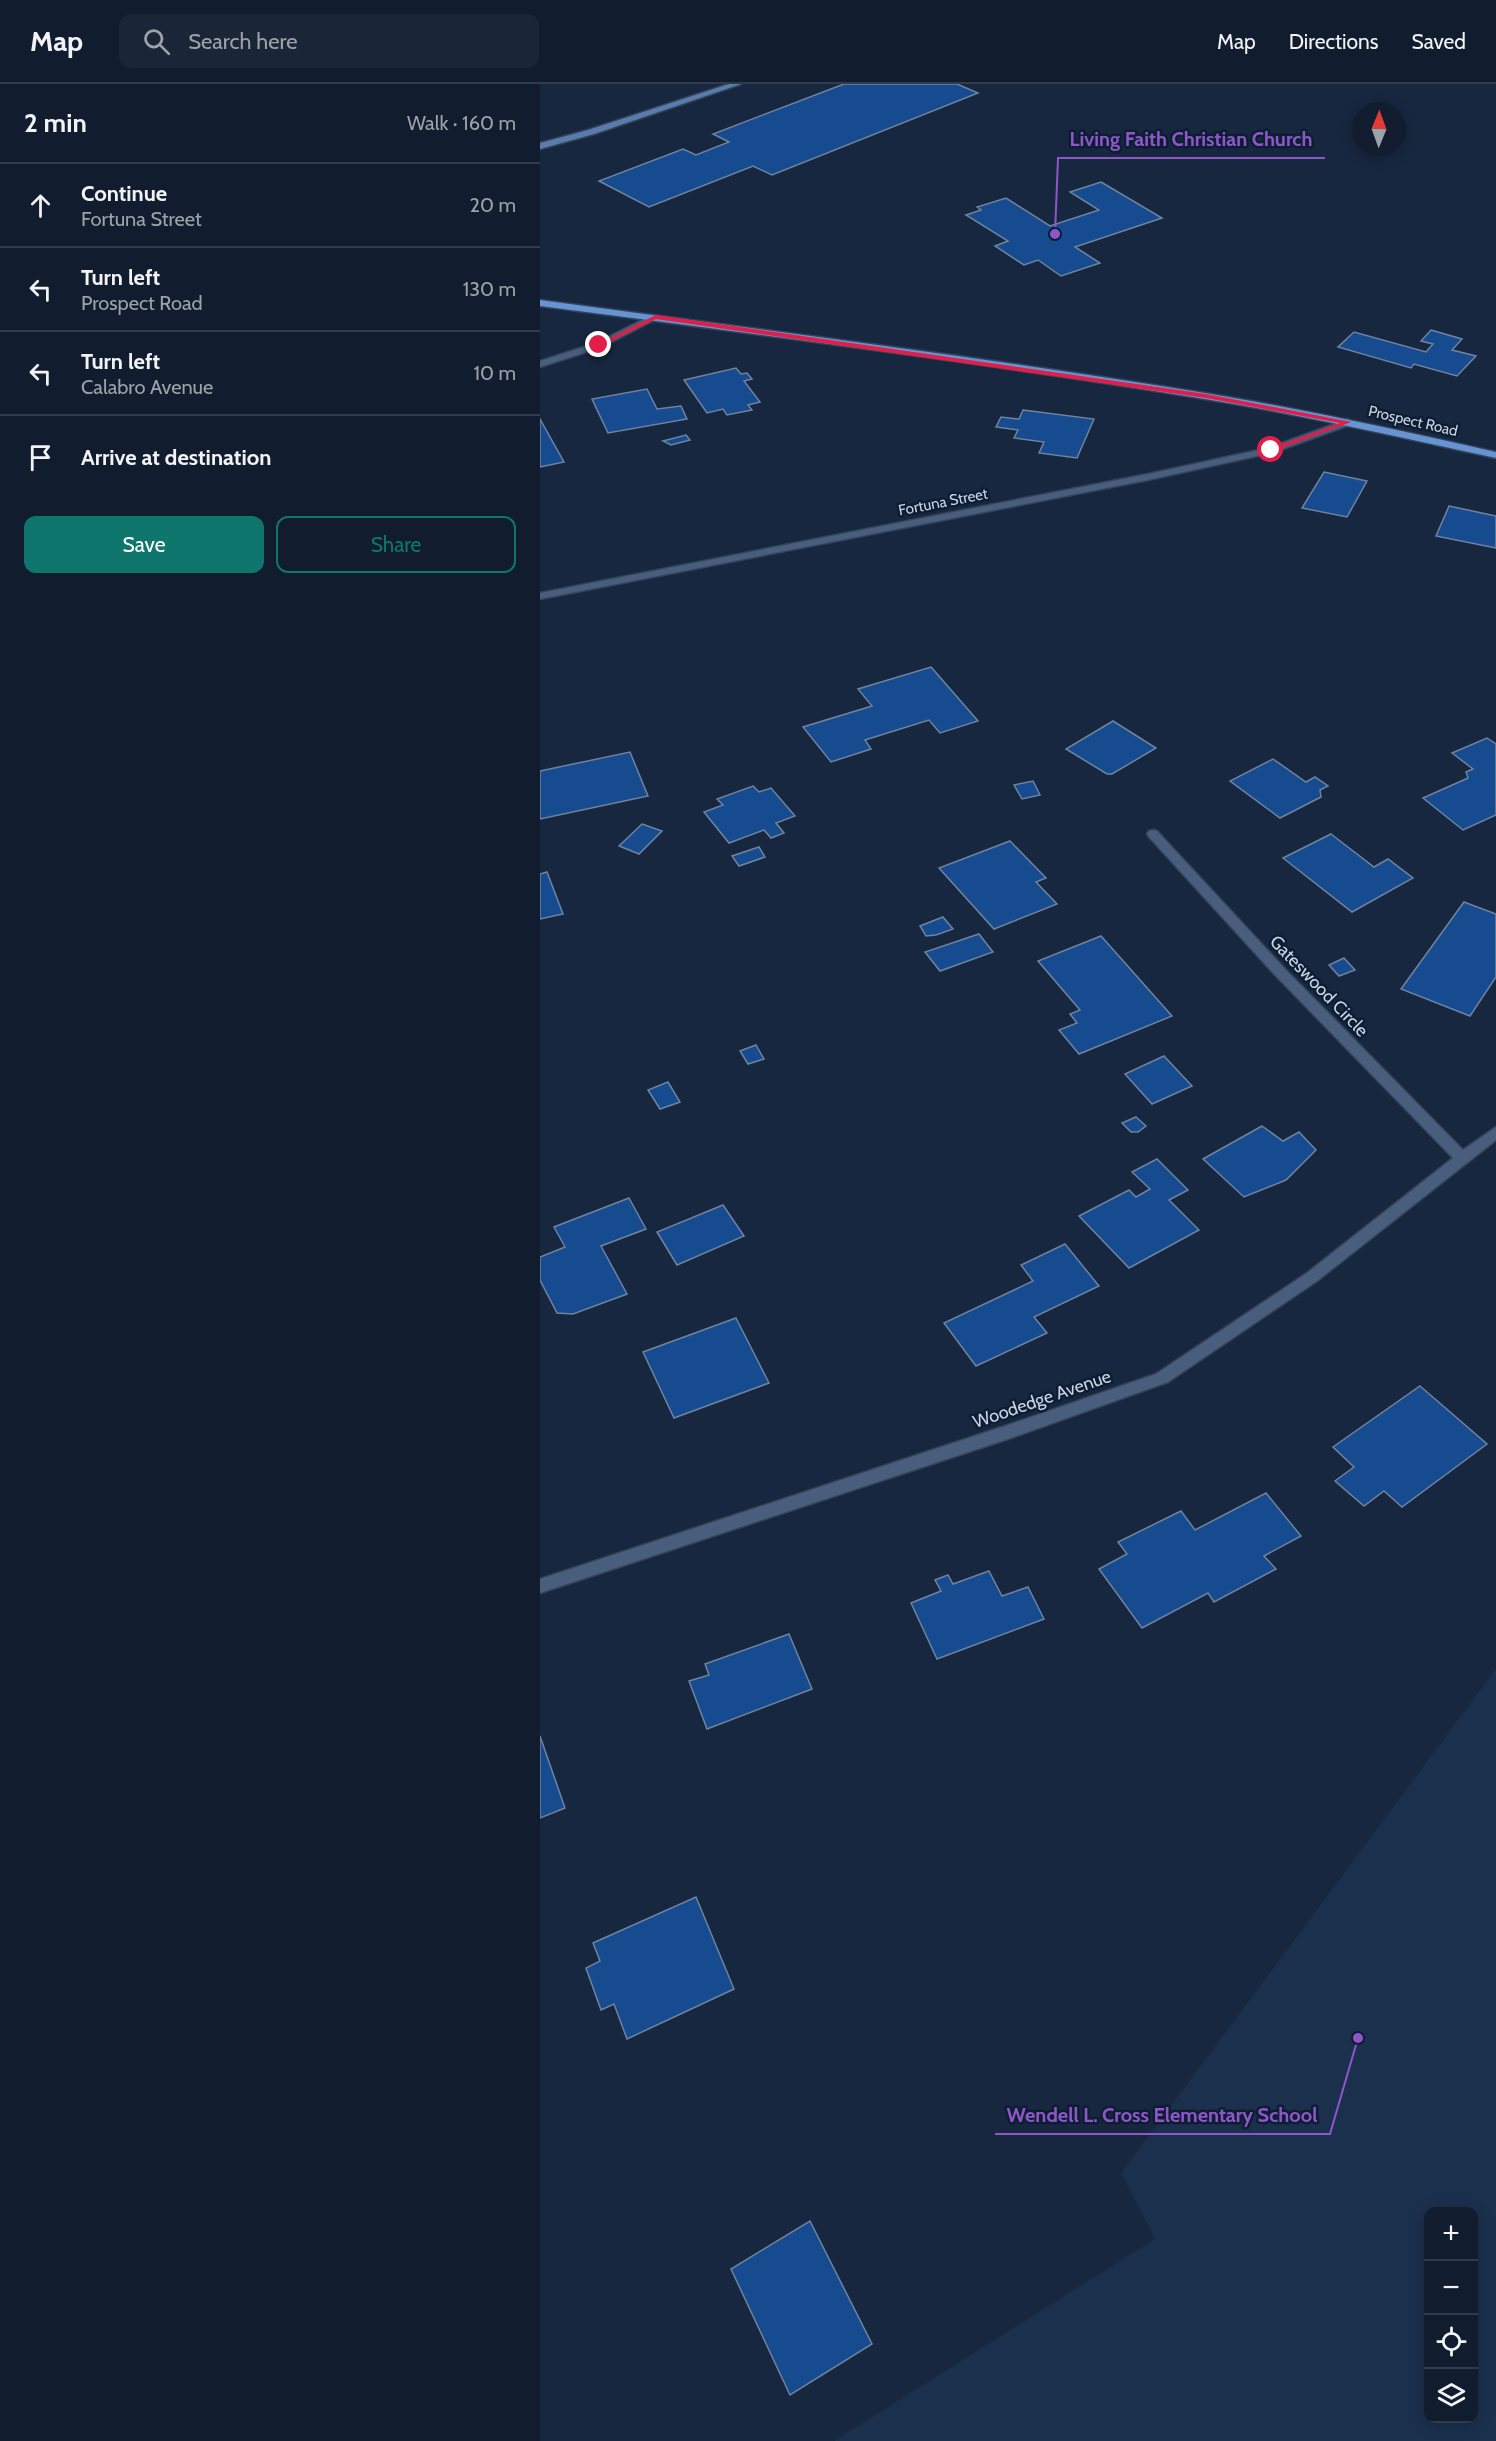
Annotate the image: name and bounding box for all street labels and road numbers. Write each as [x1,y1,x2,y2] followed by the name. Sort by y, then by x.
[1367,402,1459,440] street label: Prospect Road
[897,485,989,519] street label: Fortuna Street
[1265,931,1373,1041] street label: Gateswood Circle
[970,1365,1114,1433] street label: Woodedge Avenue

